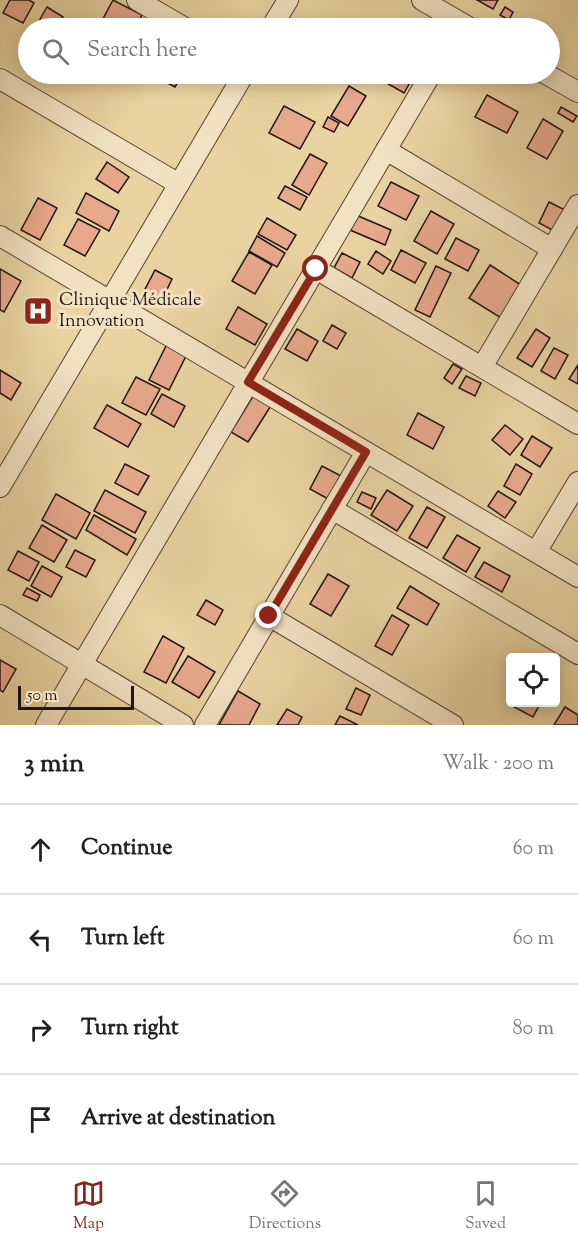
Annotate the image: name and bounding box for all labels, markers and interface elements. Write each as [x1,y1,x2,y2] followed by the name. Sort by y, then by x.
[18,18,560,84] search box
[39,35,72,68] icon: search
[87,35,197,67] text: Search here
[302,255,328,281] route start
[59,288,201,335] place label: Clinique Médicale Innovation
[22,295,54,327] hospital icon: Clinique Médicale Innovation
[255,602,281,628] route end
[506,653,560,707] map controls
[506,653,560,707] button: locate
[18,683,134,710] scale bar
[27,685,58,708] text: 50 m
[24,746,84,783] text: 3 min
[442,750,554,779] text: Walk · 200 m
[24,833,57,866] icon: ahead
[81,833,172,865] text: Continue
[513,835,554,864] text: 60 m
[24,923,57,956] icon: left
[81,923,164,955] text: Turn left
[513,925,554,954] text: 60 m
[24,1013,57,1046] icon: right
[81,1013,178,1045] text: Turn right
[513,1015,554,1044] text: 80 m
[24,1103,57,1136] icon: arrive
[81,1103,276,1135] text: Arrive at destination
[72,1177,105,1236] tab: Map
[249,1177,321,1236] tab: Directions
[465,1177,506,1236] tab: Saved

